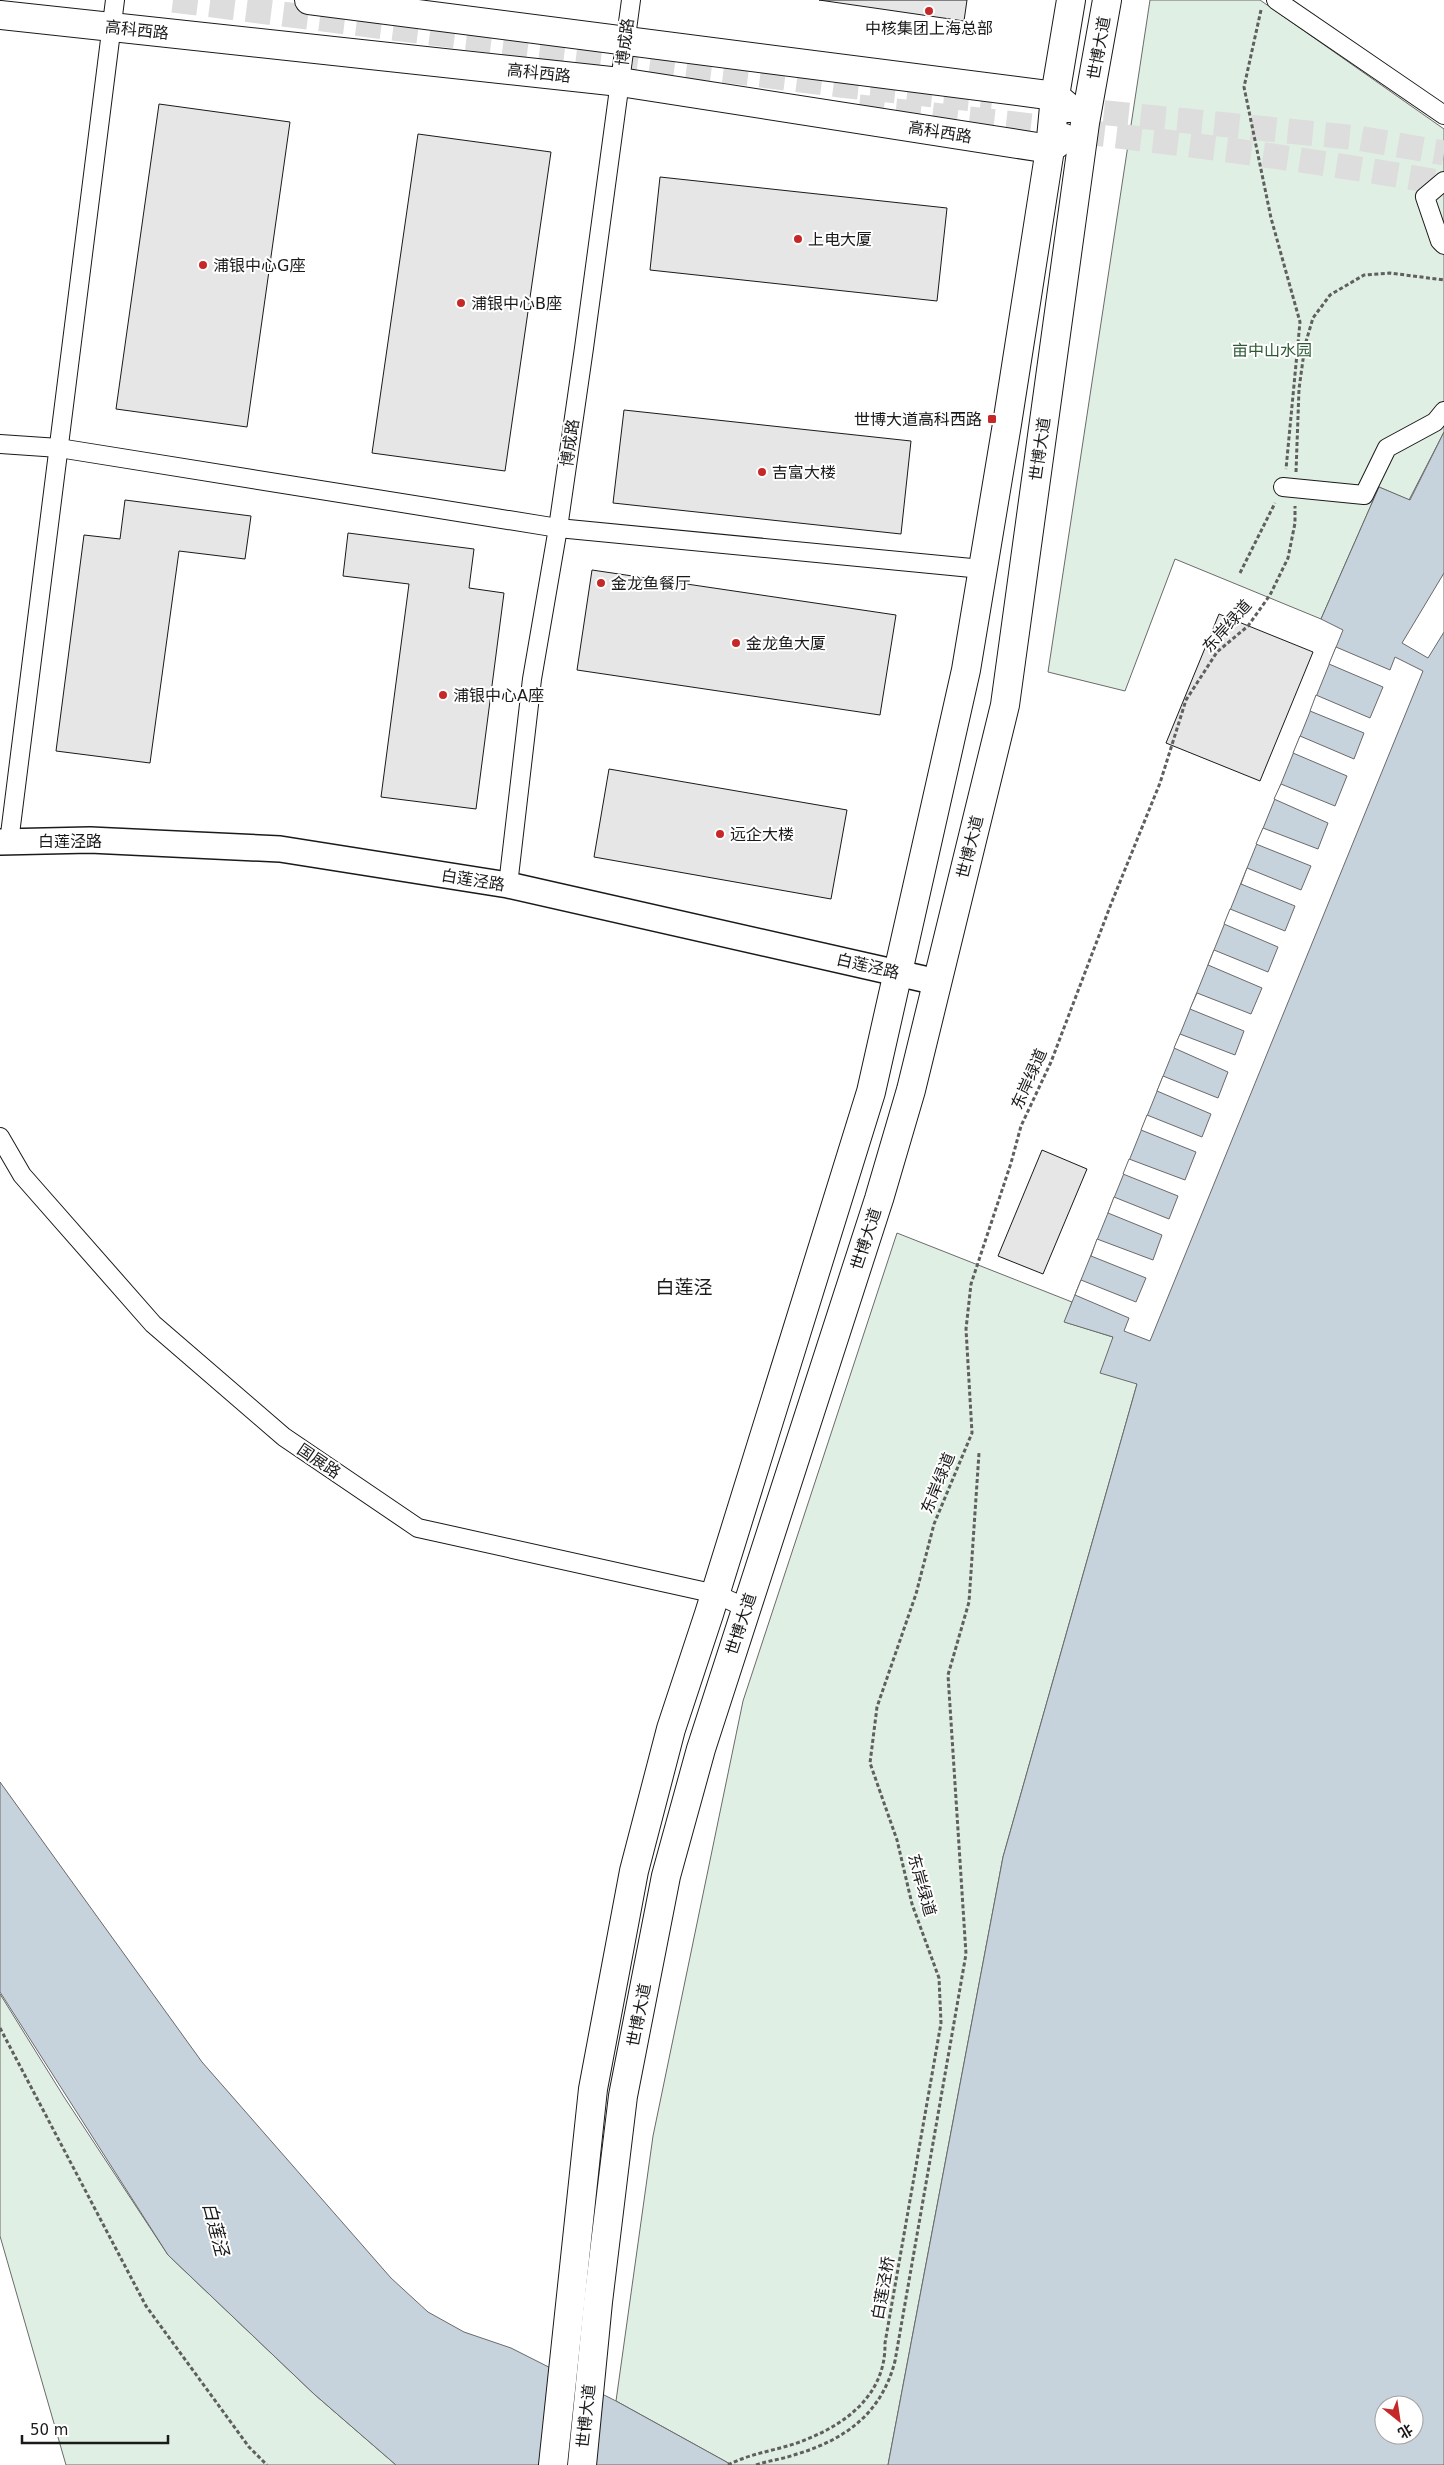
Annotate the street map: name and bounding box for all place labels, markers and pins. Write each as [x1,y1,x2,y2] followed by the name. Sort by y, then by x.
[923,5,935,17] marker: 中核集团上海总部
[865,19,993,38] place label: 中核集团上海总部
[808,230,872,249] place label: 上电大厦
[792,233,804,245] marker: 上电大厦
[213,256,305,275] place label: 浦银中心G座
[197,259,209,271] marker: 浦银中心G座
[471,294,562,313] place label: 浦银中心B座
[455,297,467,309] marker: 浦银中心B座
[854,410,982,429] place label: 世博大道高科西路
[986,413,998,425] marker: 世博大道高科西路
[772,463,836,482] place label: 吉富大楼
[756,466,768,478] marker: 吉富大楼
[611,574,691,593] place label: 金龙鱼餐厅
[595,577,607,589] marker: 金龙鱼餐厅
[746,634,826,653] place label: 金龙鱼大厦
[730,637,742,649] marker: 金龙鱼大厦
[453,686,544,705] place label: 浦银中心A座
[437,689,449,701] marker: 浦银中心A座
[730,825,794,844] place label: 远企大楼
[714,828,726,840] marker: 远企大楼

